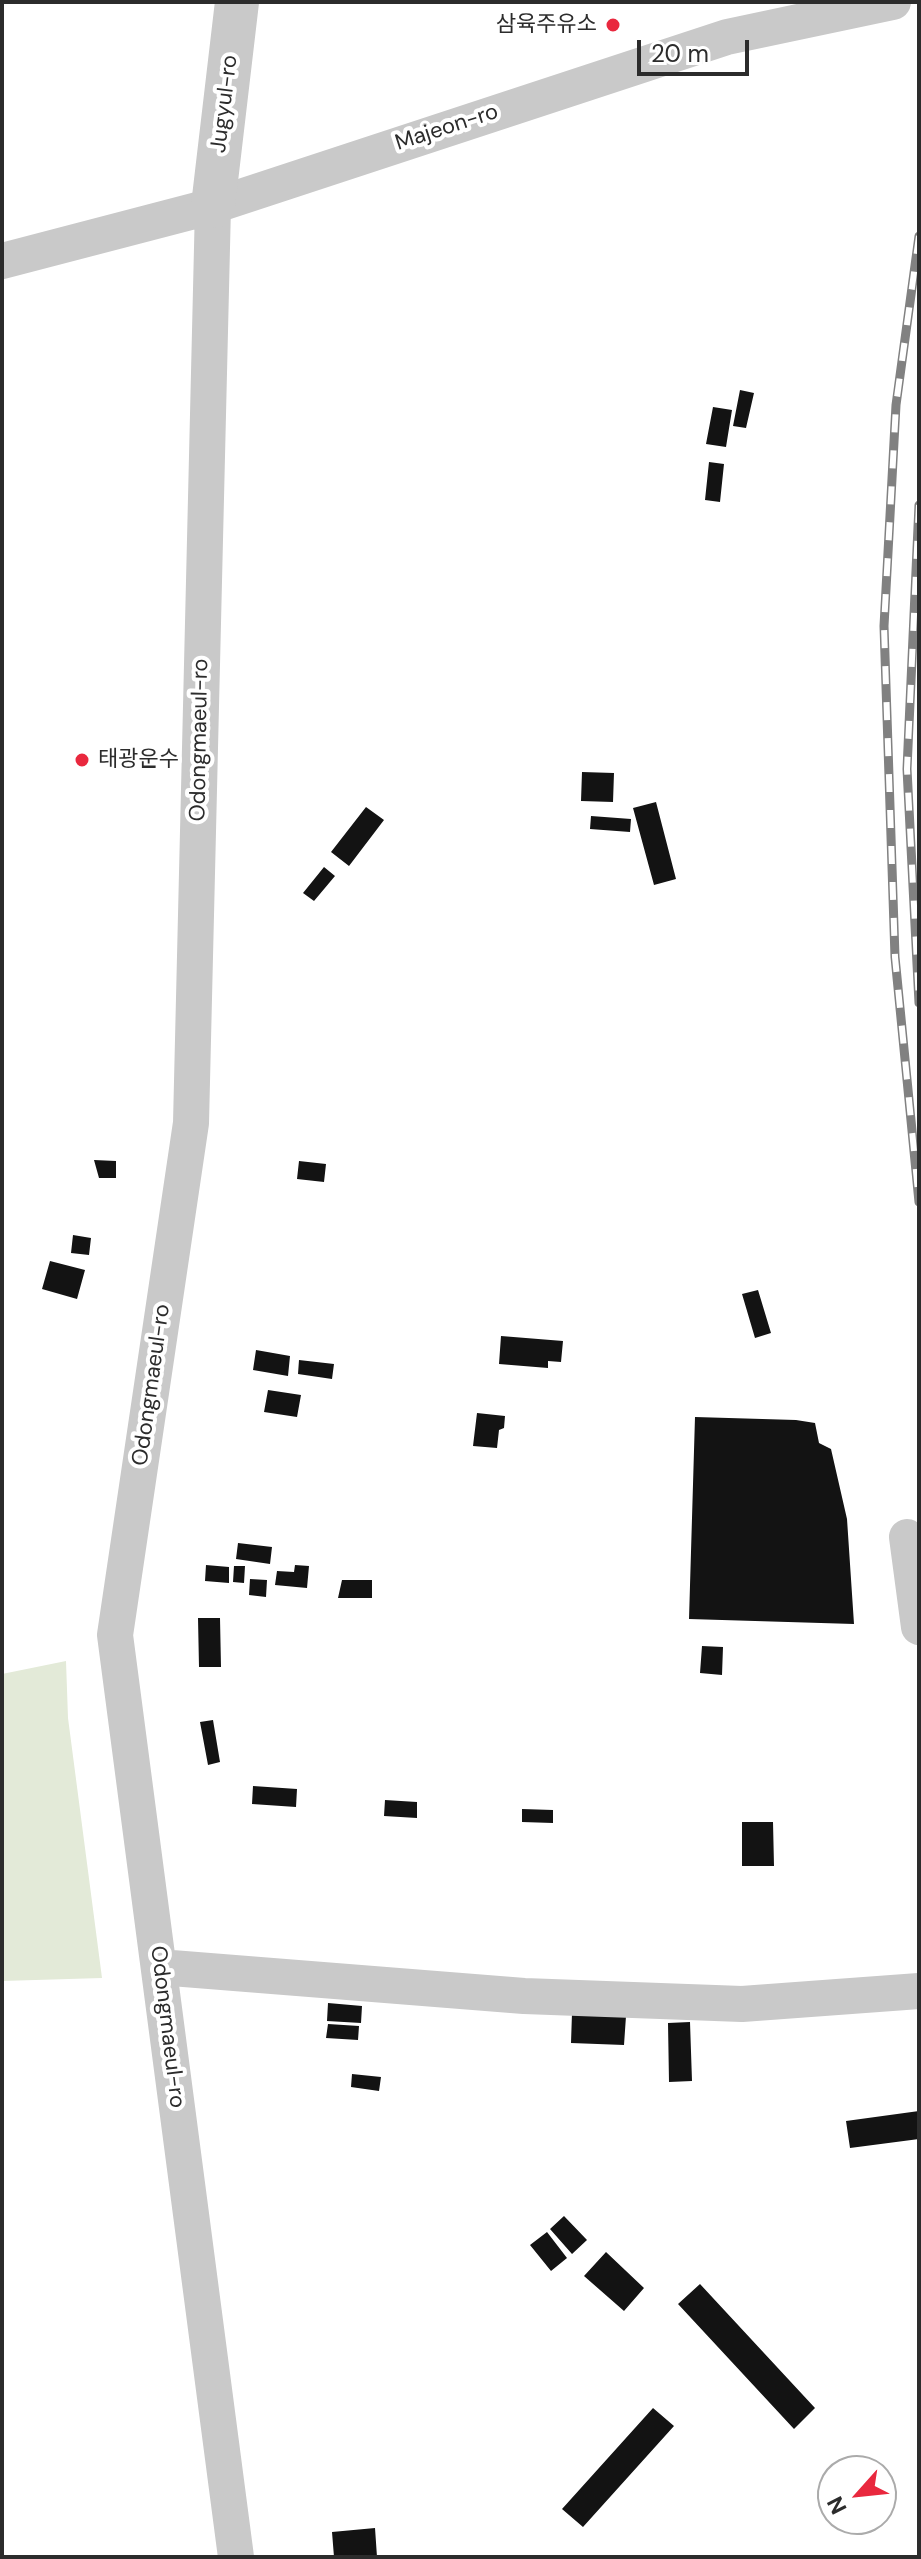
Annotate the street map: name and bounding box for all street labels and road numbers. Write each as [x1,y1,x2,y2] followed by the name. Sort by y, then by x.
[206,54,244,154] street label: Jugyul-ro
[392,99,502,157] street label: Majeon-ro
[185,658,215,822] street label: Odongmaeul-ro
[128,1302,176,1468] street label: Odongmaeul-ro
[144,1944,190,2110] street label: Odongmaeul-ro

